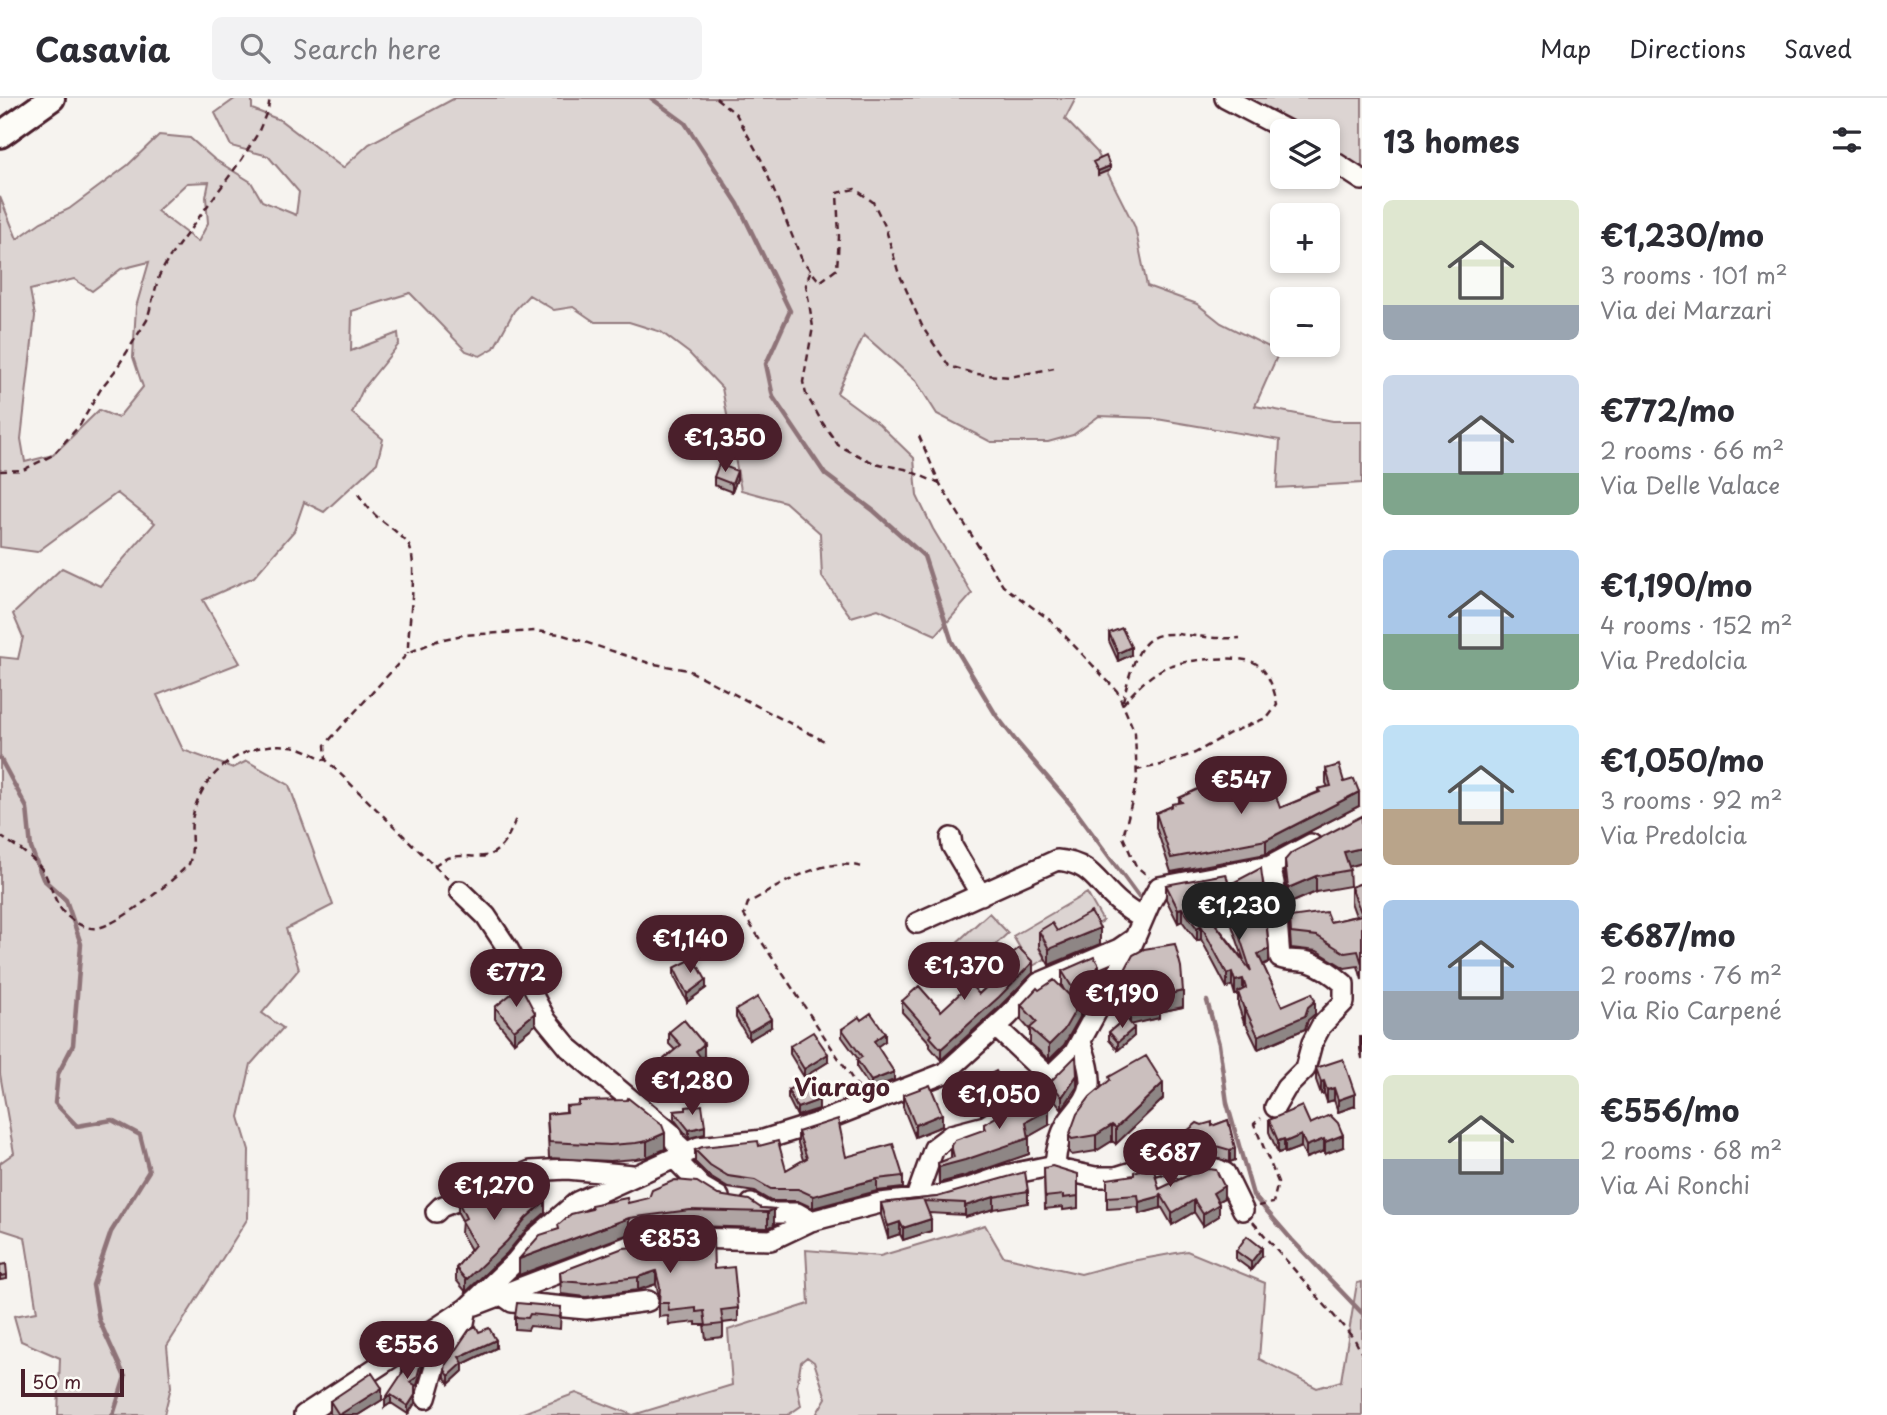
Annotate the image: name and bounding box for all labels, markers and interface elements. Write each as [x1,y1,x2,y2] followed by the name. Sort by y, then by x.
[212,17,702,80] search box
[35,23,170,73] text: Casavia
[236,29,274,67] icon: search
[292,29,441,68] text: Search here
[1540,30,1591,66] text: Map
[1629,30,1746,66] text: Directions
[1784,30,1852,66] text: Saved
[1383,118,1520,163] text: 13 homes
[1270,119,1340,357] map controls
[1270,119,1340,189] button: layers
[1828,121,1866,159] icon: filters
[1270,203,1340,273] button: +
[1600,212,1764,257] text: €1,230/mo
[1439,228,1523,312] icon: home
[1600,257,1788,292] text: 3 rooms · 101 m²
[1270,287,1340,357] button: −
[1600,292,1772,327] text: Via dei Marzari
[1600,387,1735,432] text: €772/mo
[1439,403,1523,487] icon: home
[668,414,782,474] pin: €1,350
[684,419,766,454] text: €1,350
[1600,432,1784,467] text: 2 rooms · 66 m²
[1600,467,1780,502] text: Via Delle Valace
[1600,562,1752,607] text: €1,190/mo
[1439,578,1523,662] icon: home
[1600,607,1793,642] text: 4 rooms · 152 m²
[1600,642,1747,677] text: Via Predolcia
[1600,737,1764,782] text: €1,050/mo
[1439,753,1523,837] icon: home
[1200,756,1282,816] pin: €547
[1211,761,1271,796] text: €547
[1600,782,1783,817] text: 3 rooms · 92 m²
[1600,817,1747,852] text: Via Predolcia
[1182,882,1296,942] pin: €1,230
[1198,887,1280,922] text: €1,230
[1600,912,1735,957] text: €687/mo
[633,916,747,975] pin: €1,140
[652,920,728,955] text: €1,140
[1439,928,1523,1012] icon: home
[907,942,1021,1002] pin: €1,370
[924,947,1004,982] text: €1,370
[475,950,557,1009] pin: €772
[486,954,546,989] text: €772
[1600,957,1782,992] text: 2 rooms · 76 m²
[1065,970,1179,1030] pin: €1,190
[1085,975,1159,1010] text: €1,190
[1600,992,1782,1027] text: Via Rio Carpené
[635,1058,749,1117] pin: €1,280
[651,1062,733,1097] text: €1,280
[794,1068,890,1104] district label: Viarago
[942,1072,1056,1131] pin: €1,050
[958,1076,1040,1111] text: €1,050
[1600,1087,1739,1132] text: €556/mo
[1439,1103,1523,1187] icon: home
[1129,1130,1211,1189] pin: €687
[1600,1132,1782,1167] text: 2 rooms · 68 m²
[1139,1134,1201,1169] text: €687
[437,1162,551,1222] pin: €1,270
[454,1167,534,1202] text: €1,270
[1600,1167,1750,1202] text: Via Ai Ronchi
[629,1216,711,1275] pin: €853
[639,1220,701,1255] text: €853
[366,1322,448,1381] pin: €556
[375,1326,439,1361] text: €556
[21,1366,124,1398] scale bar
[32,1367,81,1395] text: 50 m

